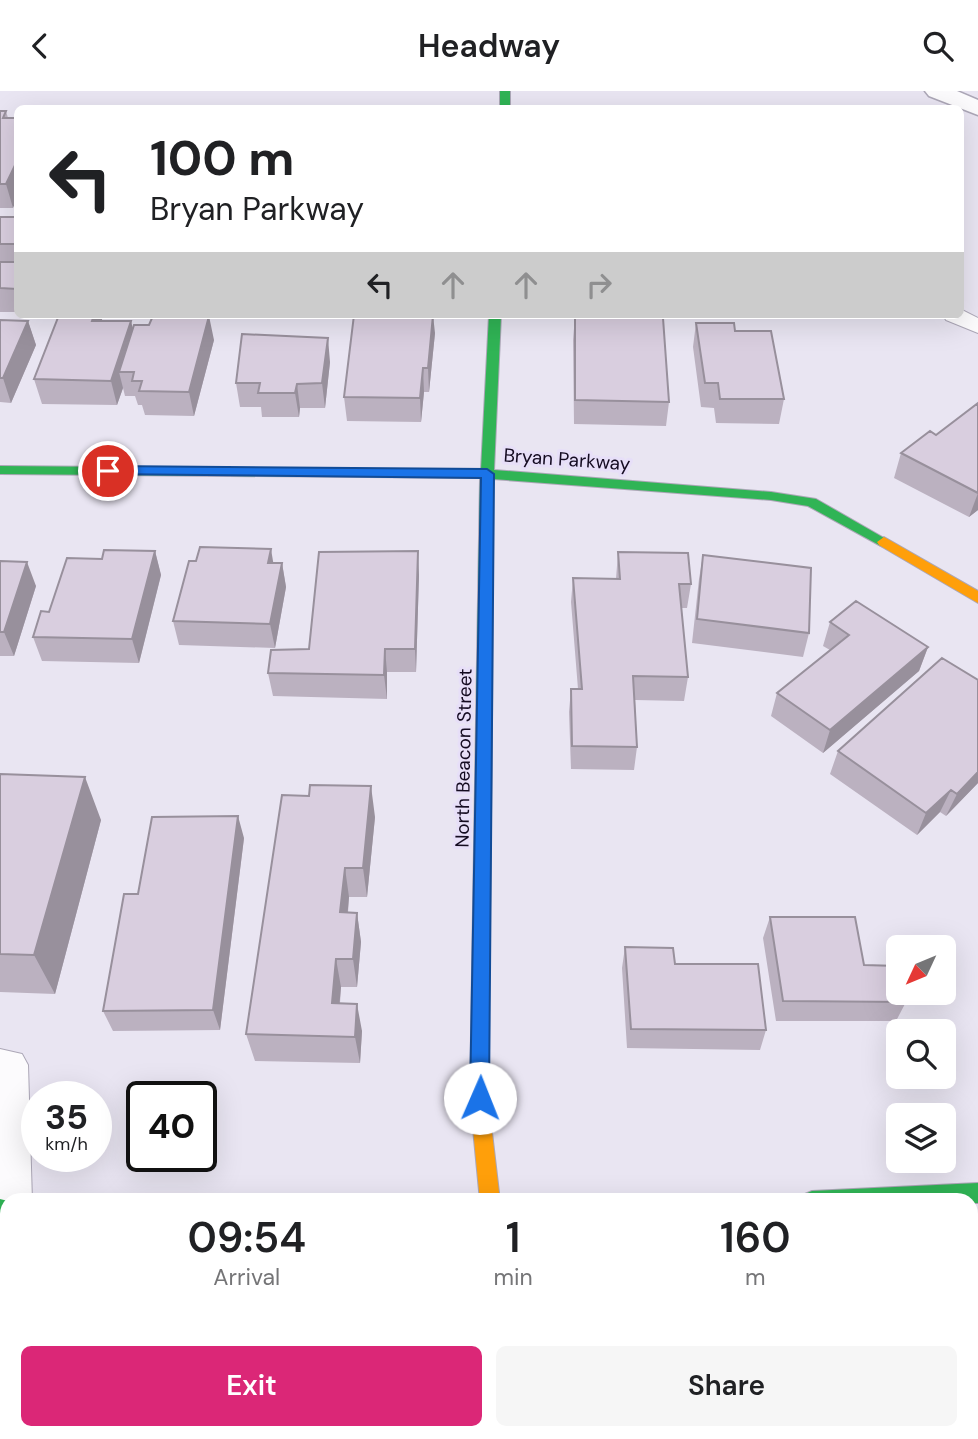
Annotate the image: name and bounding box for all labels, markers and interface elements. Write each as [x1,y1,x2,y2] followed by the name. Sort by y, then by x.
[418,25,560,67] text: Headway
[21,27,59,65] icon: back
[919,27,957,65] icon: search
[150,126,294,190] text: 100 m
[35,133,126,224] icon: left
[150,188,364,230] text: Bryan Parkway
[361,266,399,304] icon: left
[434,266,472,304] icon: ahead
[507,266,545,304] icon: ahead
[580,266,618,304] icon: right
[78,441,138,501] pin
[503,443,632,476] street label: Bryan Parkway
[89,452,127,490] icon: arrive
[449,668,478,848] street label: North Beacon Street
[886,935,956,1005] north arrow
[886,935,956,1173] map controls
[886,1019,956,1089] button: search
[443,1061,517,1135] position arrow
[126,1081,217,1172] speed limit sign: 40
[45,1094,88,1140] text: 35
[886,1103,956,1173] button: layers
[45,1132,88,1156] text: km/h
[187,1210,306,1265] text: 09:54
[506,1210,520,1265] text: 1
[720,1210,791,1265] text: 160
[213,1262,280,1292] text: Arrival
[493,1262,533,1292] text: min
[745,1262,766,1292] text: m
[21,1346,482,1426] button: Exit
[496,1346,957,1426] button: Share

